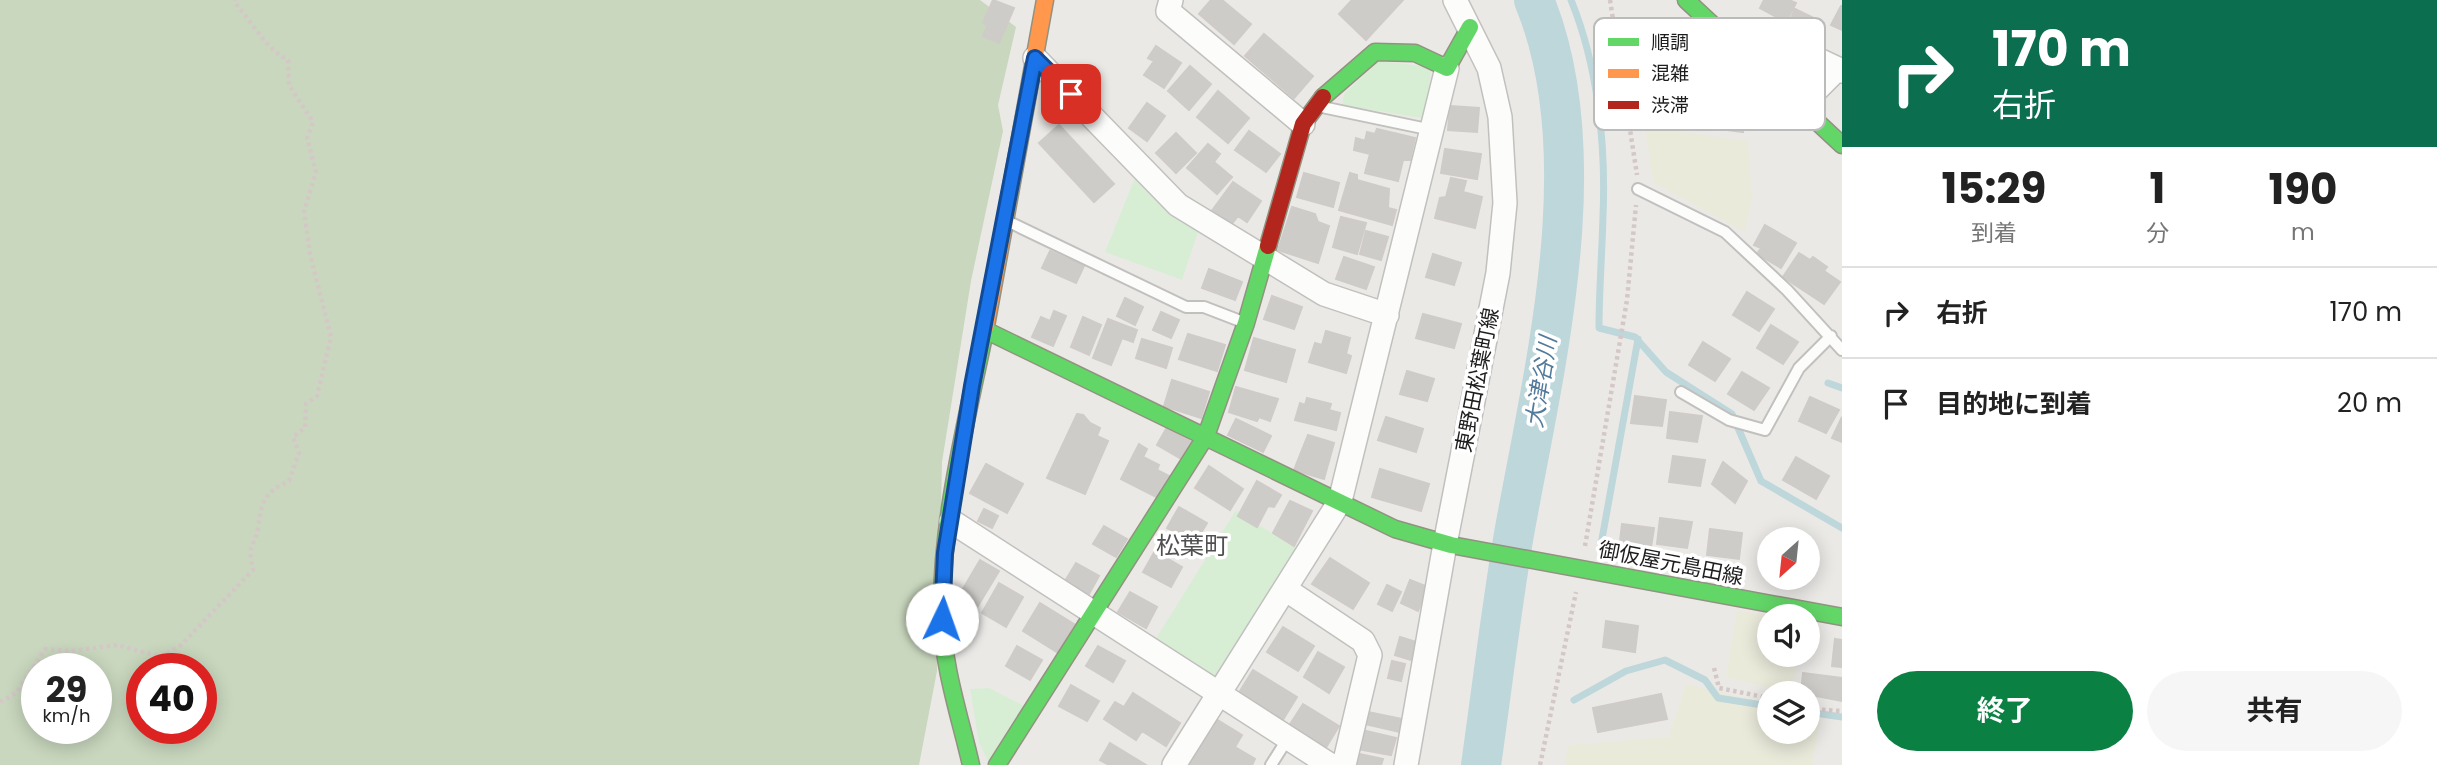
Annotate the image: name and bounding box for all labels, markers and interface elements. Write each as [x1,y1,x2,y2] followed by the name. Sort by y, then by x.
[1992,15,2131,83] text: 170 m
[1594,18,1825,130] legend
[1877,28,1968,119] icon: right
[1651,29,1689,56] text: 順調
[1651,60,1689,87] text: 混雑
[1041,64,1101,124] pin
[1052,75,1090,113] icon: arrive
[1992,82,2056,127] text: 右折
[1651,92,1689,119] text: 渋滞
[1942,159,2046,218] text: 15:29
[2150,159,2165,218] text: 1
[2268,160,2337,219] text: 190
[2291,216,2315,248] text: m
[1971,217,2017,249] text: 到着
[2146,217,2169,249] text: 分
[1877,294,1915,332] icon: right
[2329,294,2402,330] text: 170 m
[1936,295,1988,331] text: 右折
[1449,305,1505,455] street label: 東野田松葉町線
[1518,331,1564,430] water label: 大津谷川
[1877,385,1915,423] icon: arrive
[2337,385,2402,421] text: 20 m
[1936,386,2092,422] text: 目的地に到着
[1757,527,1820,590] north arrow
[1757,527,1820,744] map controls
[1156,529,1228,562] district label: 松葉町
[1596,535,1746,591] street label: 御仮屋元島田線
[905,582,979,656] position arrow
[1757,604,1820,667] button: sound
[126,653,217,744] speed limit sign: 40
[46,665,87,714] text: 29
[1877,671,2133,751] button: 終了
[2147,671,2402,751] button: 共有
[1757,681,1820,744] button: layers
[43,703,90,728] text: km/h

